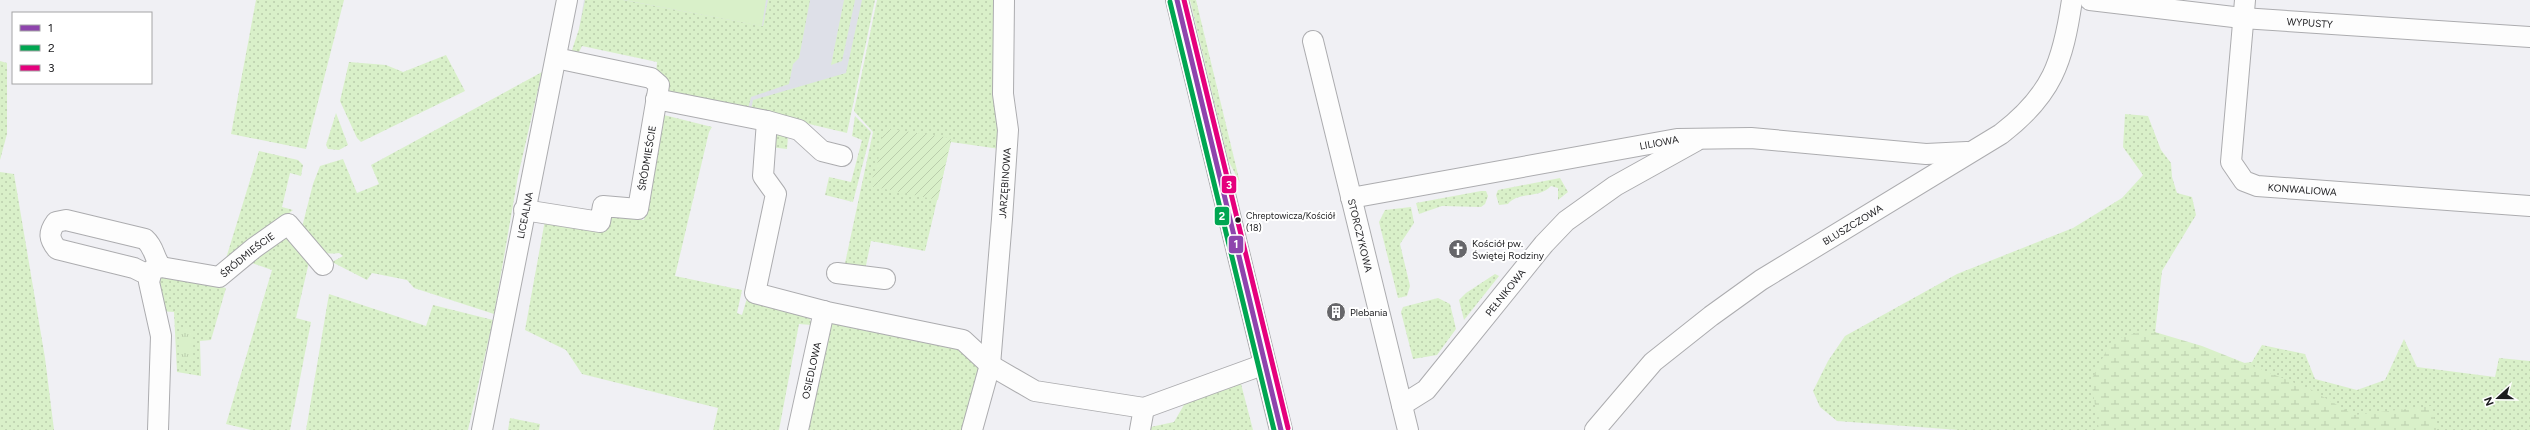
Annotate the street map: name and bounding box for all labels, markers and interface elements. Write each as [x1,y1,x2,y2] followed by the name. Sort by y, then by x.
[12,12,152,84] legend
[2286,15,2333,31] street label: WYPUSTY
[48,21,53,35] text: 1
[48,41,55,55] text: 2
[48,61,55,75] text: 3
[635,124,659,192] street label: ŚRÓDMIEŚCIE
[1638,133,1680,153] street label: LILIOWA
[996,147,1014,219] street label: JARZĘBINOWA
[1221,175,1237,194] line badge: 3
[1226,179,1232,192] text: 3
[2267,181,2338,199] street label: KONWALIOWA
[514,190,536,240] street label: LICEALNA
[1345,197,1375,274] street label: STORCZYKOWA
[1820,201,1885,248] street label: BLUSZCZOWA
[1214,206,1230,226] line badge: 2
[1219,210,1225,223] text: 2
[1246,210,1336,233] place label: Chreptowicza/Kościół (18)
[1233,215,1243,225] marker: Chreptowicza/Kościół (18)
[217,229,277,281] street label: ŚRÓDMIEŚCIE
[1228,235,1244,254] line badge: 1
[1472,237,1545,262] place label: Kościół pw. Świętej Rodziny
[1234,238,1238,251] text: 1
[1447,238,1469,260] church icon: Kościół pw. Świętej Rodziny
[1482,266,1529,319] street label: PEŁNIKOWA
[1325,301,1347,323] building icon: Plebania
[1350,306,1387,319] place label: Plebania
[799,340,824,400] street label: OSIEDLOWA
[2478,378,2518,418] north arrow
[2482,395,2497,408] text: N

